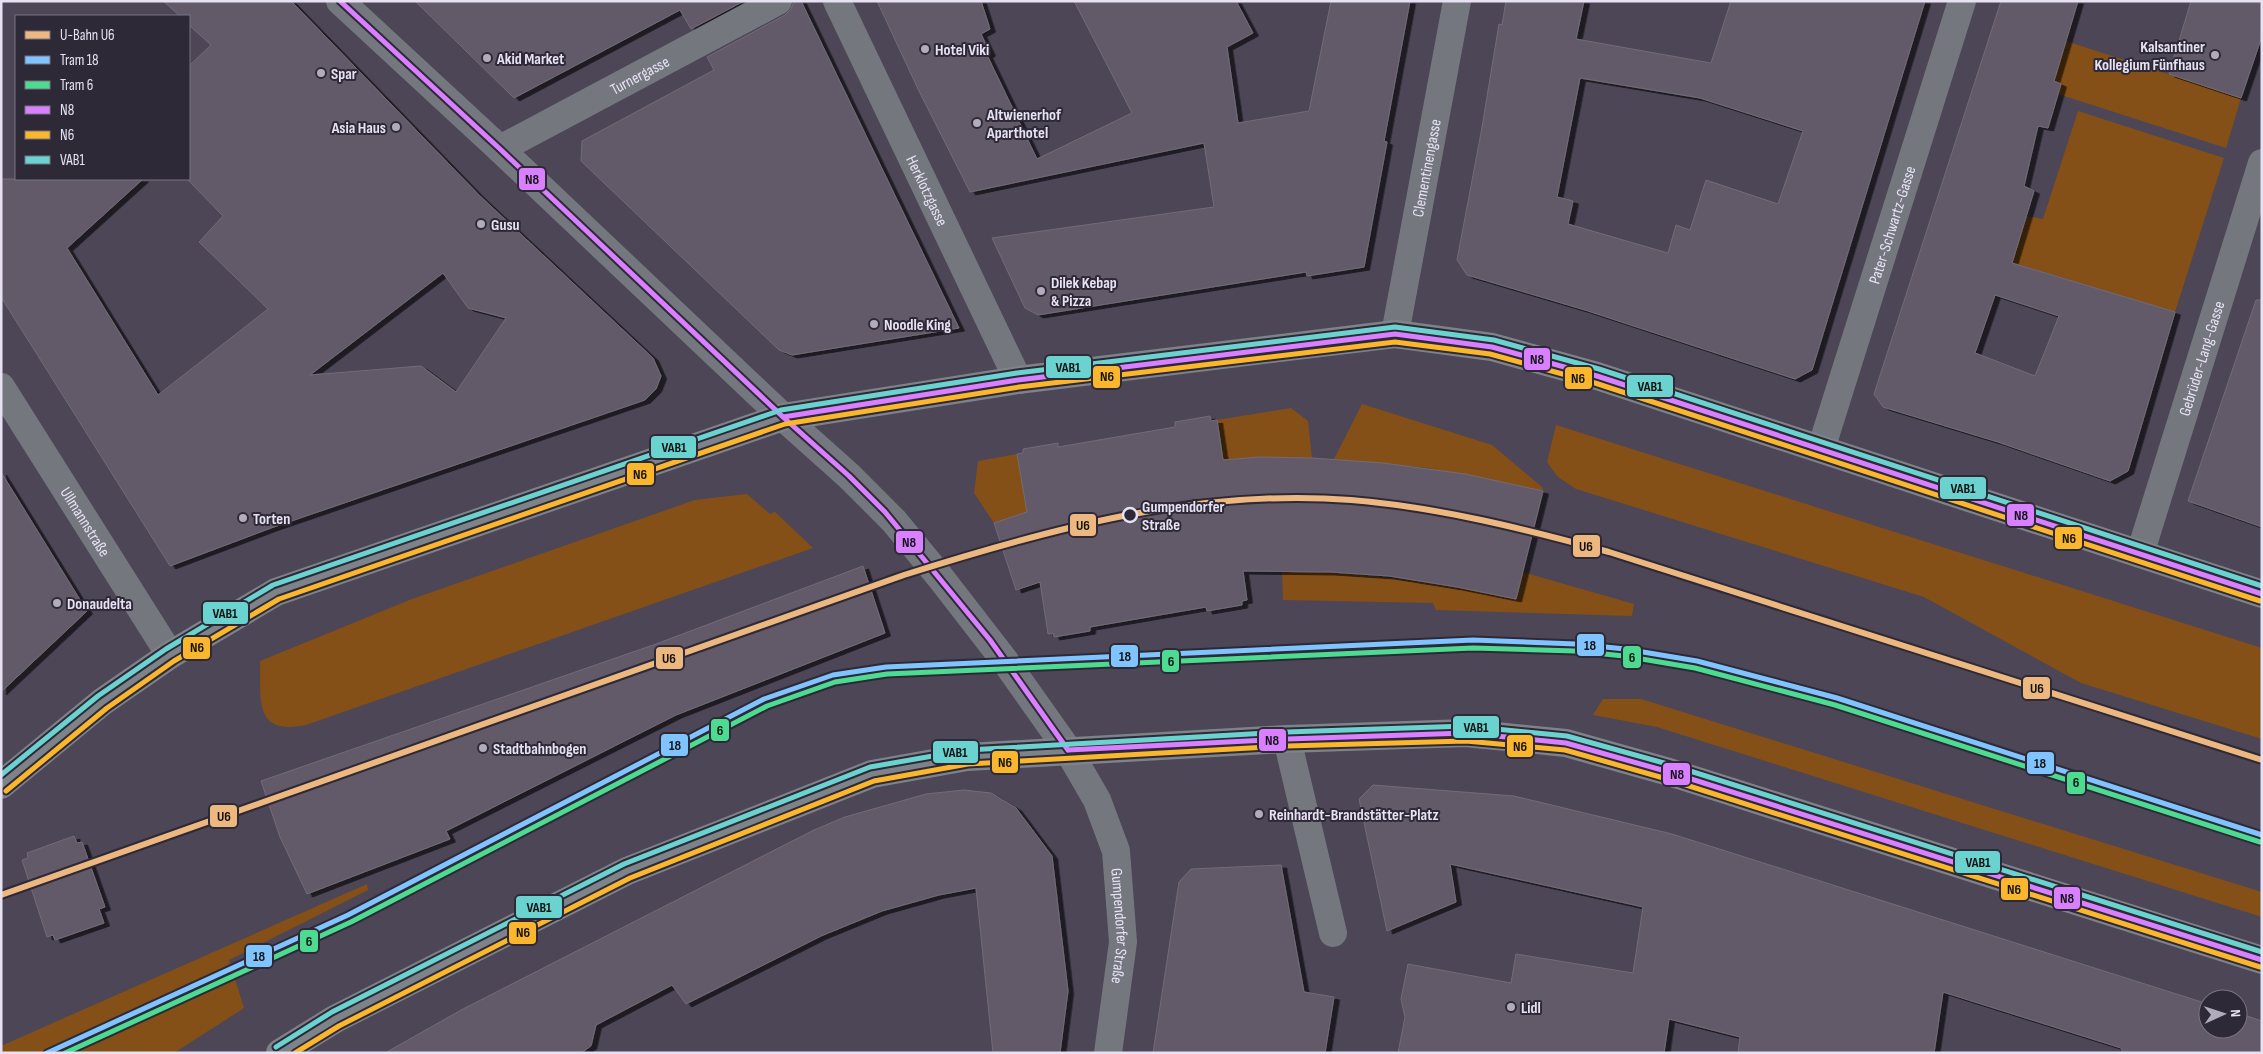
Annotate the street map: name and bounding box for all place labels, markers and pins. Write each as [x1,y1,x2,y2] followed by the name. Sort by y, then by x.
[2095,38,2205,75] place label: Kalsantiner Kollegium Fünfhaus
[935,41,989,60] place label: Hotel Viki
[919,43,931,55] marker: Hotel Viki
[2209,49,2221,61] marker: Kalsantiner Kollegium Fünfhaus
[496,50,564,69] place label: Akid Market
[481,52,493,64] marker: Akid Market
[331,65,357,84] place label: Spar
[315,67,327,79] marker: Spar
[986,106,1062,143] place label: Altwienerhof Aparthotel
[971,117,983,129] marker: Altwienerhof Aparthotel
[331,119,386,138] place label: Asia Haus
[390,121,402,133] marker: Asia Haus
[491,216,520,235] place label: Gusu
[475,218,487,230] marker: Gusu
[1051,274,1117,311] place label: Dilek Kebap & Pizza
[1035,285,1047,297] marker: Dilek Kebap & Pizza
[884,316,951,335] place label: Noodle King
[868,318,880,330] marker: Noodle King
[1142,498,1225,535] place label: Gumpendorfer Straße
[1122,507,1138,523] marker: Gumpendorfer Straße
[253,510,290,529] place label: Torten
[237,512,249,524] marker: Torten
[67,595,132,614] place label: Donaudelta
[51,597,63,609] marker: Donaudelta
[493,740,586,759] place label: Stadtbahnbogen
[477,742,489,754] marker: Stadtbahnbogen
[1269,806,1439,825] place label: Reinhardt-Brandstätter-Platz
[1253,808,1265,820] marker: Reinhardt-Brandstätter-Platz
[1521,999,1541,1018] place label: Lidl
[1505,1001,1517,1013] marker: Lidl

